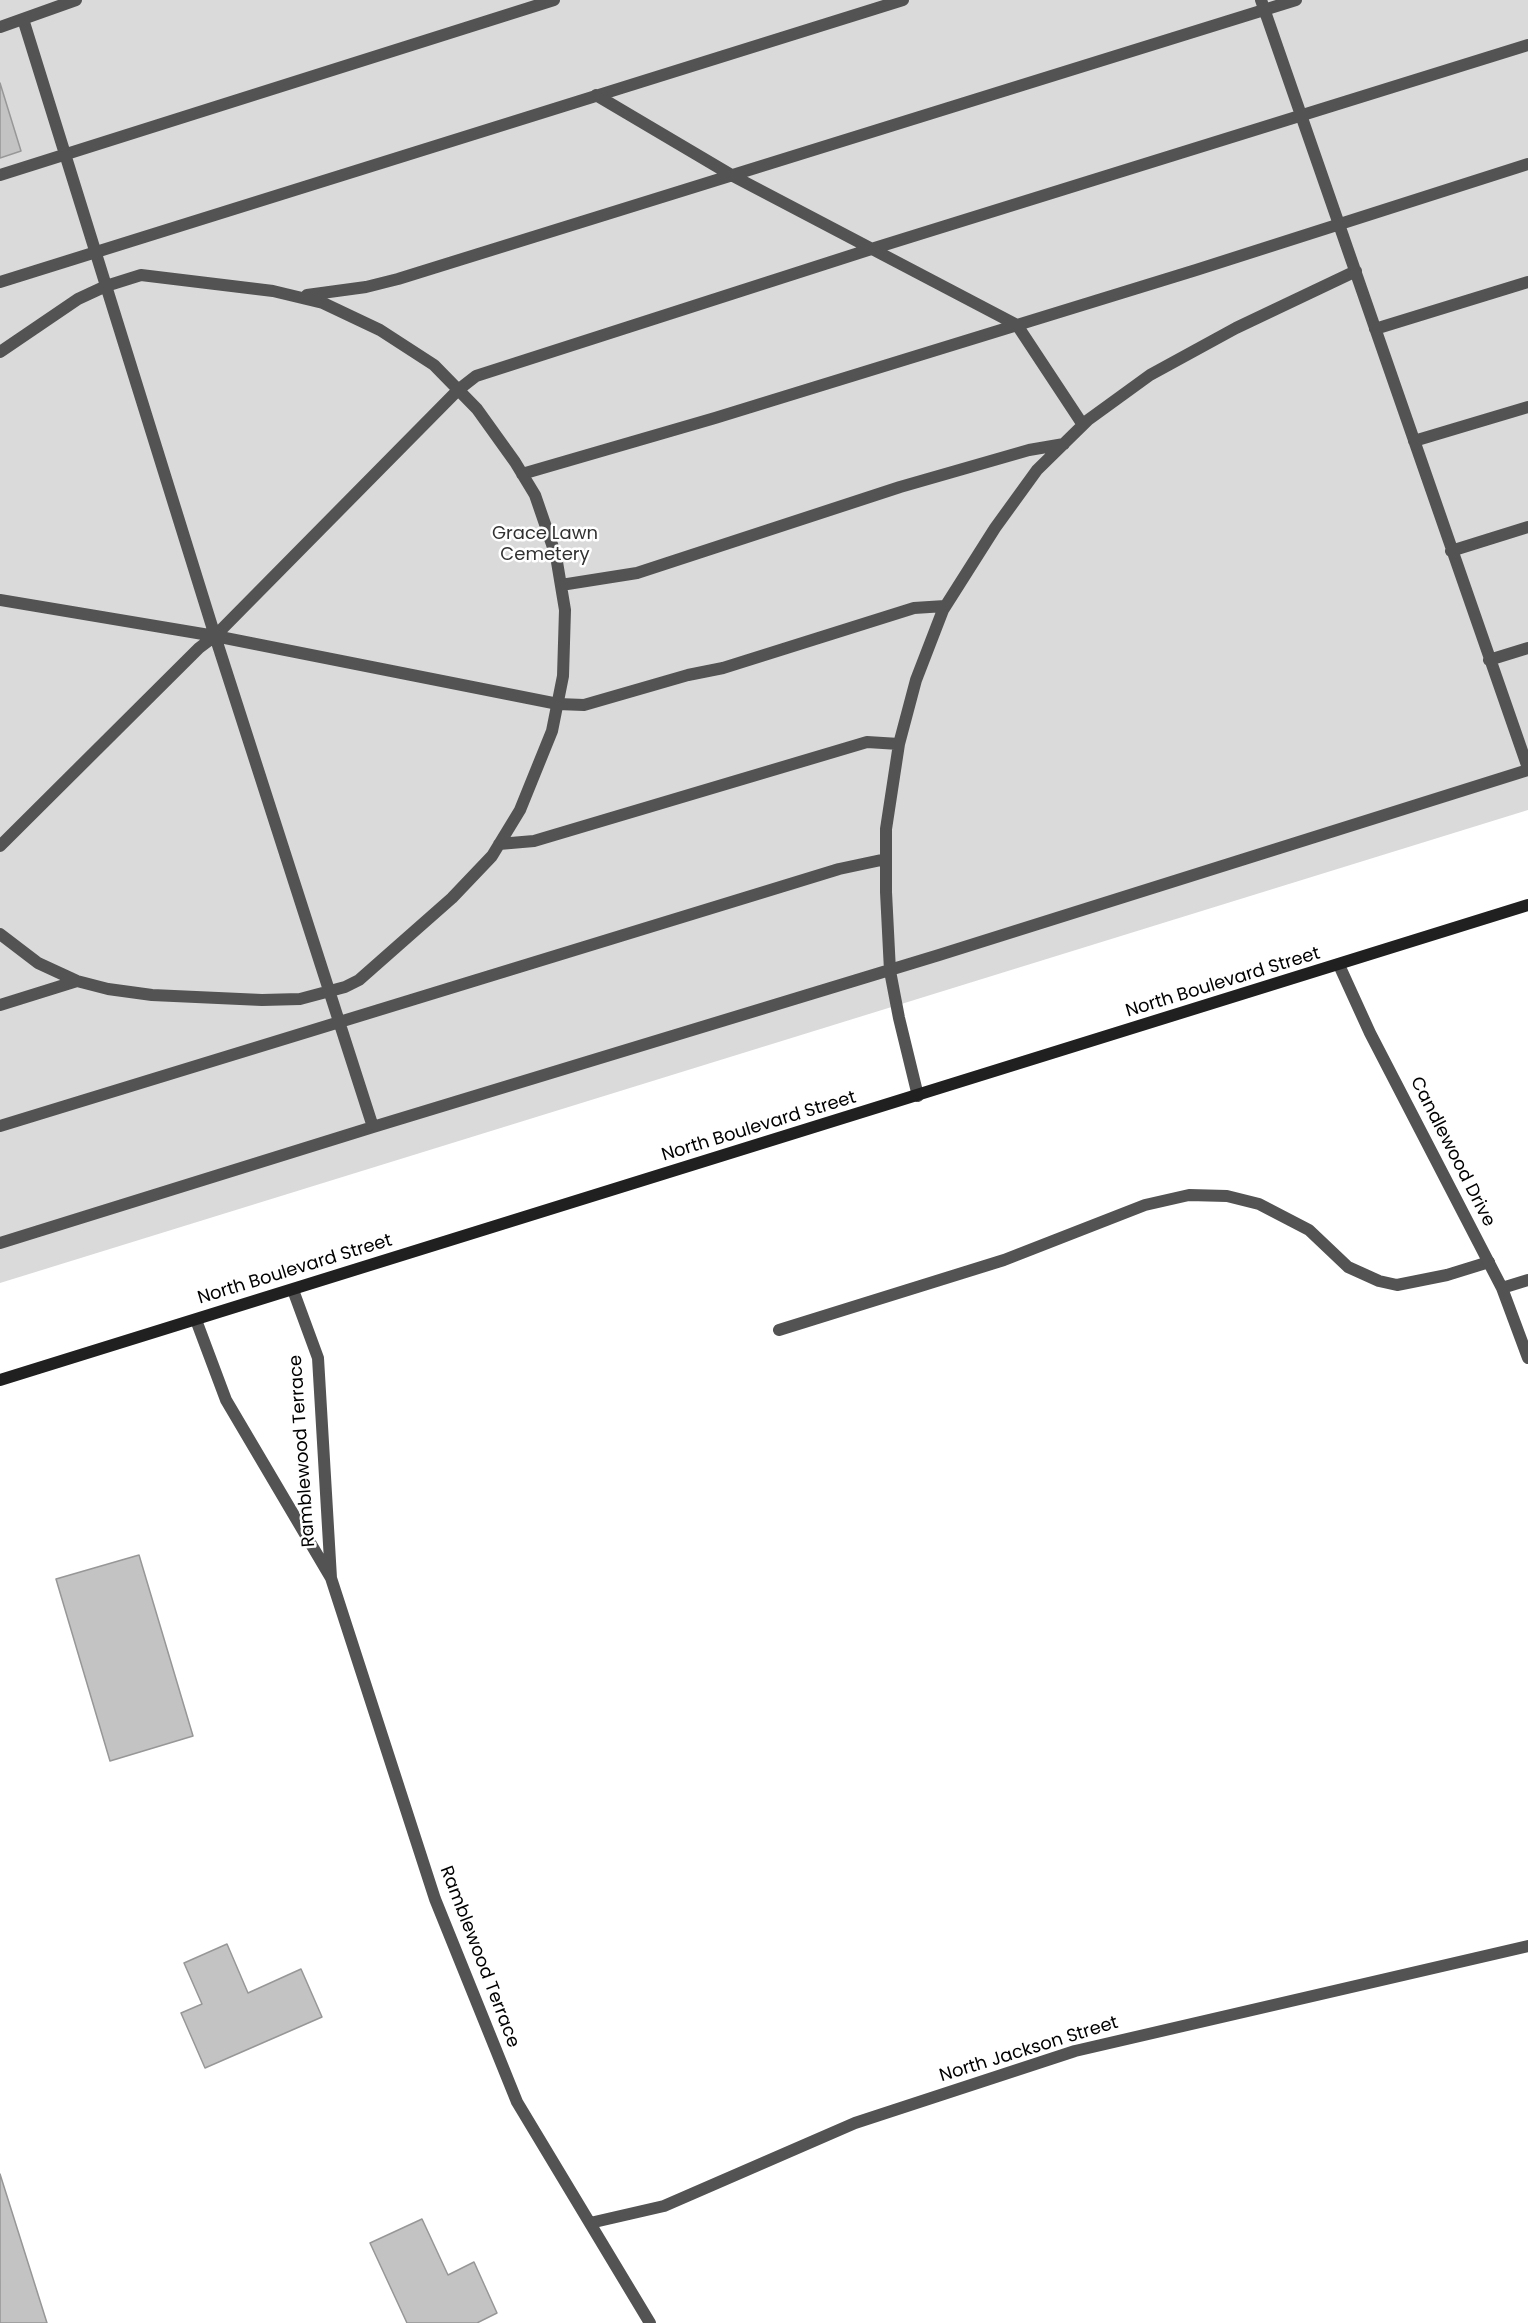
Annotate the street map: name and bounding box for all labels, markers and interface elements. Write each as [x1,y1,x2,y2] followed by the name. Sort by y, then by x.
[492,523,598,566] park label: Grace Lawn Cemetery
[1123,943,1323,1023] street label: North Boulevard Street
[1405,1073,1499,1231] street label: Candlewood Drive
[659,1087,859,1167] street label: North Boulevard Street
[195,1230,395,1310] street label: North Boulevard Street
[286,1354,320,1548] street label: Ramblewood Terrace
[434,1863,524,2051] street label: Ramblewood Terrace
[937,2013,1121,2087] street label: North Jackson Street

